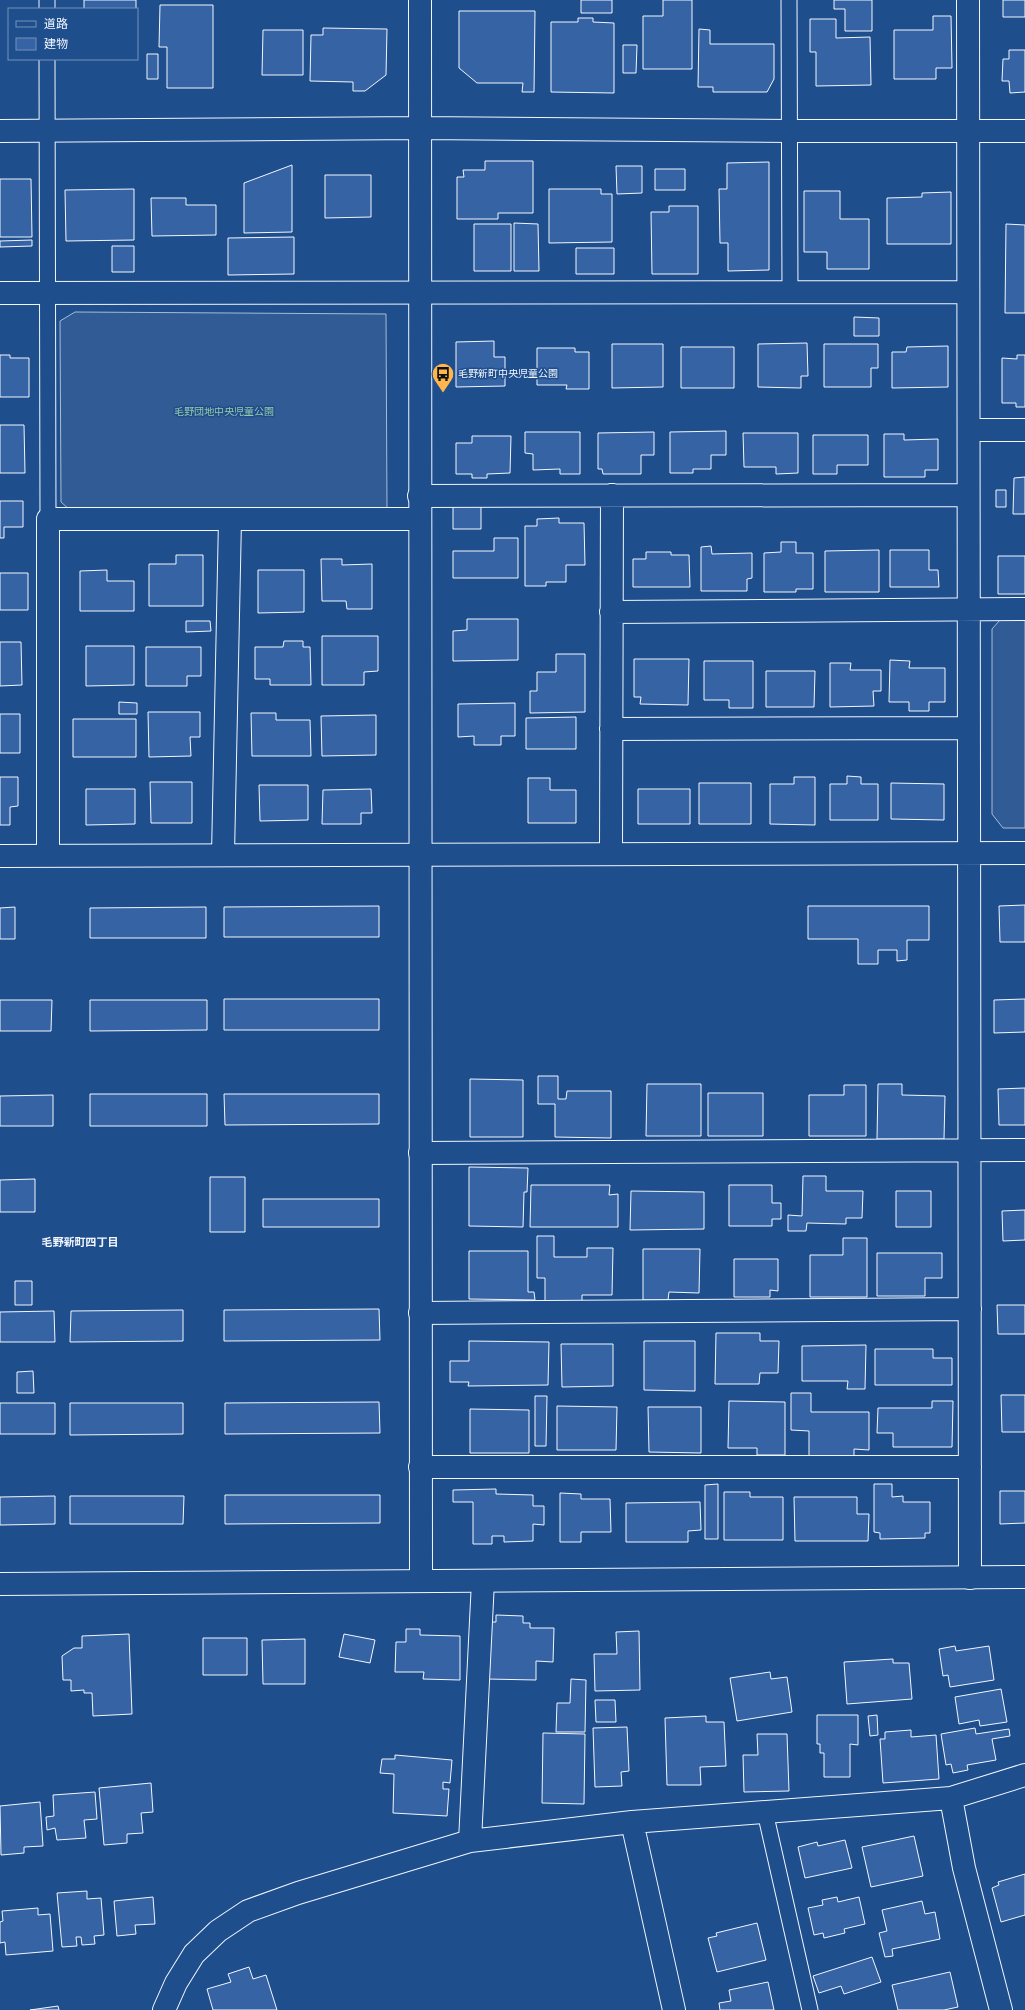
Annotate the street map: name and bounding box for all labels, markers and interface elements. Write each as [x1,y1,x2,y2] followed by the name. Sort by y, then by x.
[8,8,138,60] legend
[44,16,68,32] text: 道路
[44,36,68,52] text: 建物
[430,361,456,394] bus stop icon: 毛野新町中央児童公園
[458,367,558,381] place label: 毛野新町中央児童公園
[174,405,274,419] park label: 毛野団地中央児童公園
[42,1235,119,1250] district label: 毛野新町四丁目

